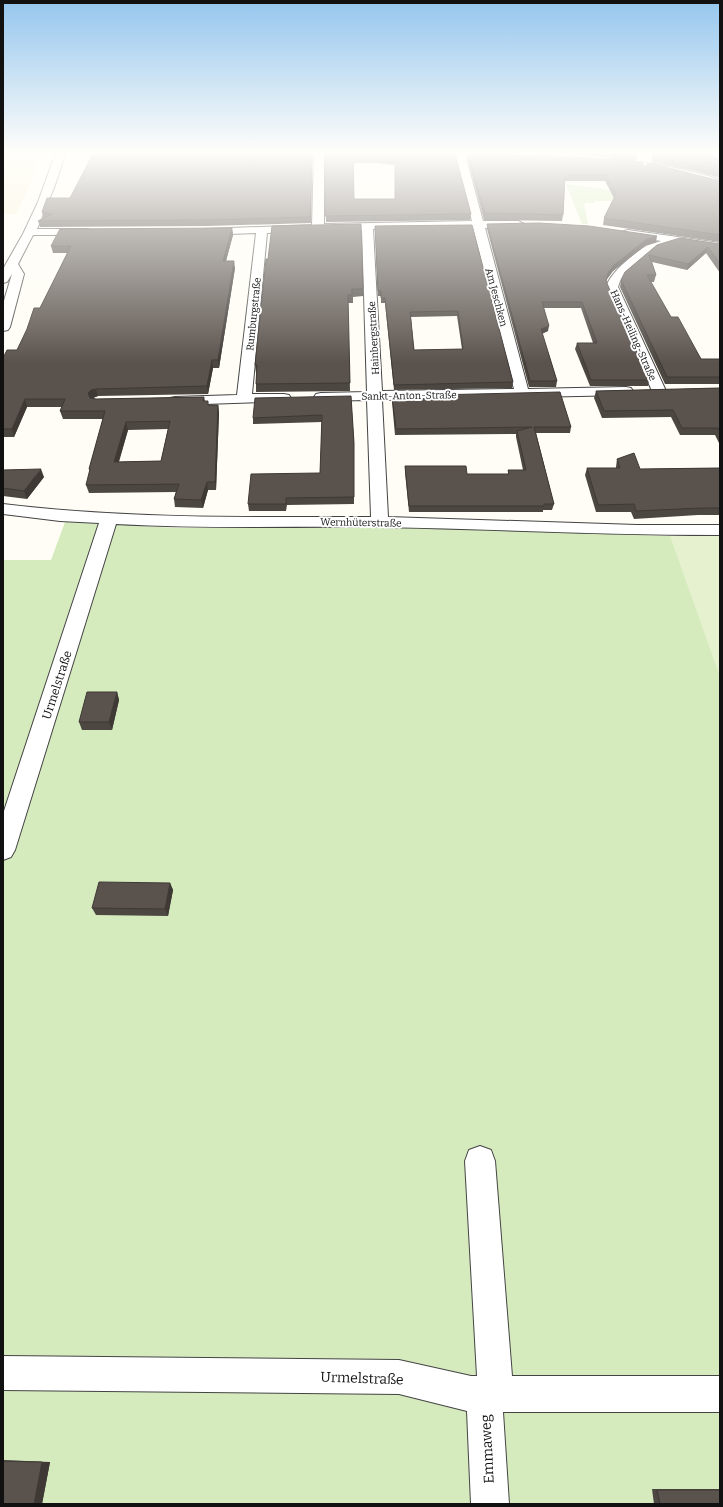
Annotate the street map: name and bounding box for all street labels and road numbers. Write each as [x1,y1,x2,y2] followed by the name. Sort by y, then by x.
[482,267,510,328] street label: Am Jeschken
[244,277,264,351] street label: Rumburgstraße
[608,288,659,383] street label: Hans-Heiling-Straße
[366,301,382,375] street label: Hainbergstraße
[361,389,457,403] street label: Sankt-Anton-Straße
[320,516,402,530] street label: Wernhüterstraße
[39,649,75,721] street label: Urmelstraße
[320,1369,404,1388] street label: Urmelstraße
[477,1414,498,1484] street label: Emmaweg

